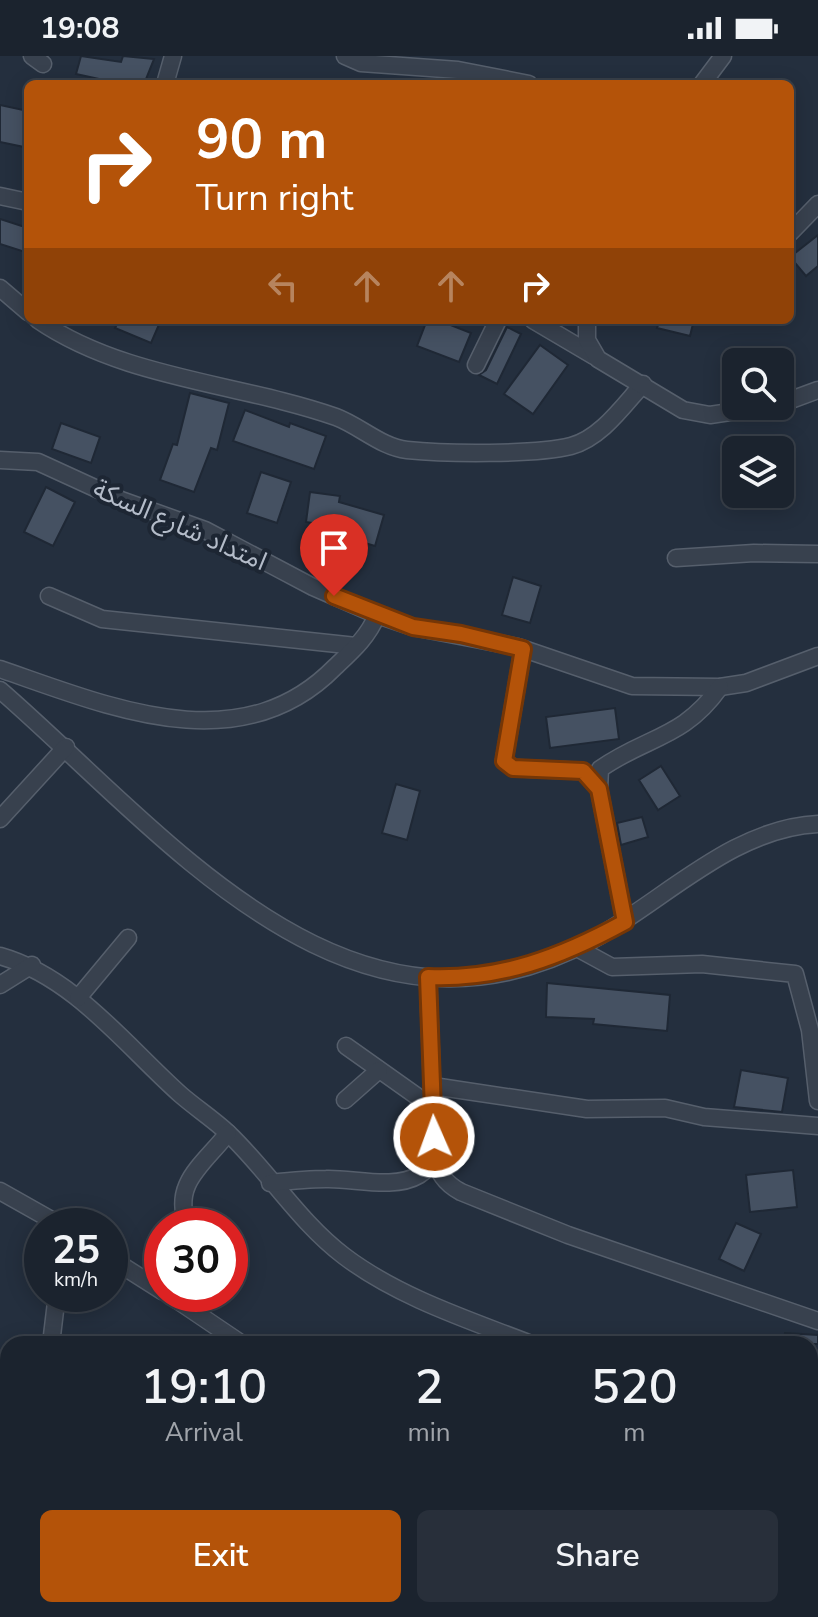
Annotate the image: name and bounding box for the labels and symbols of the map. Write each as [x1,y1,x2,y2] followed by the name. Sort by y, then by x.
[87,471,272,580] street label: امتداد شارع السكة
[300,514,368,596] pin
[392,1095,476,1179] position arrow
[144,1208,248,1312] speed limit sign: 30

